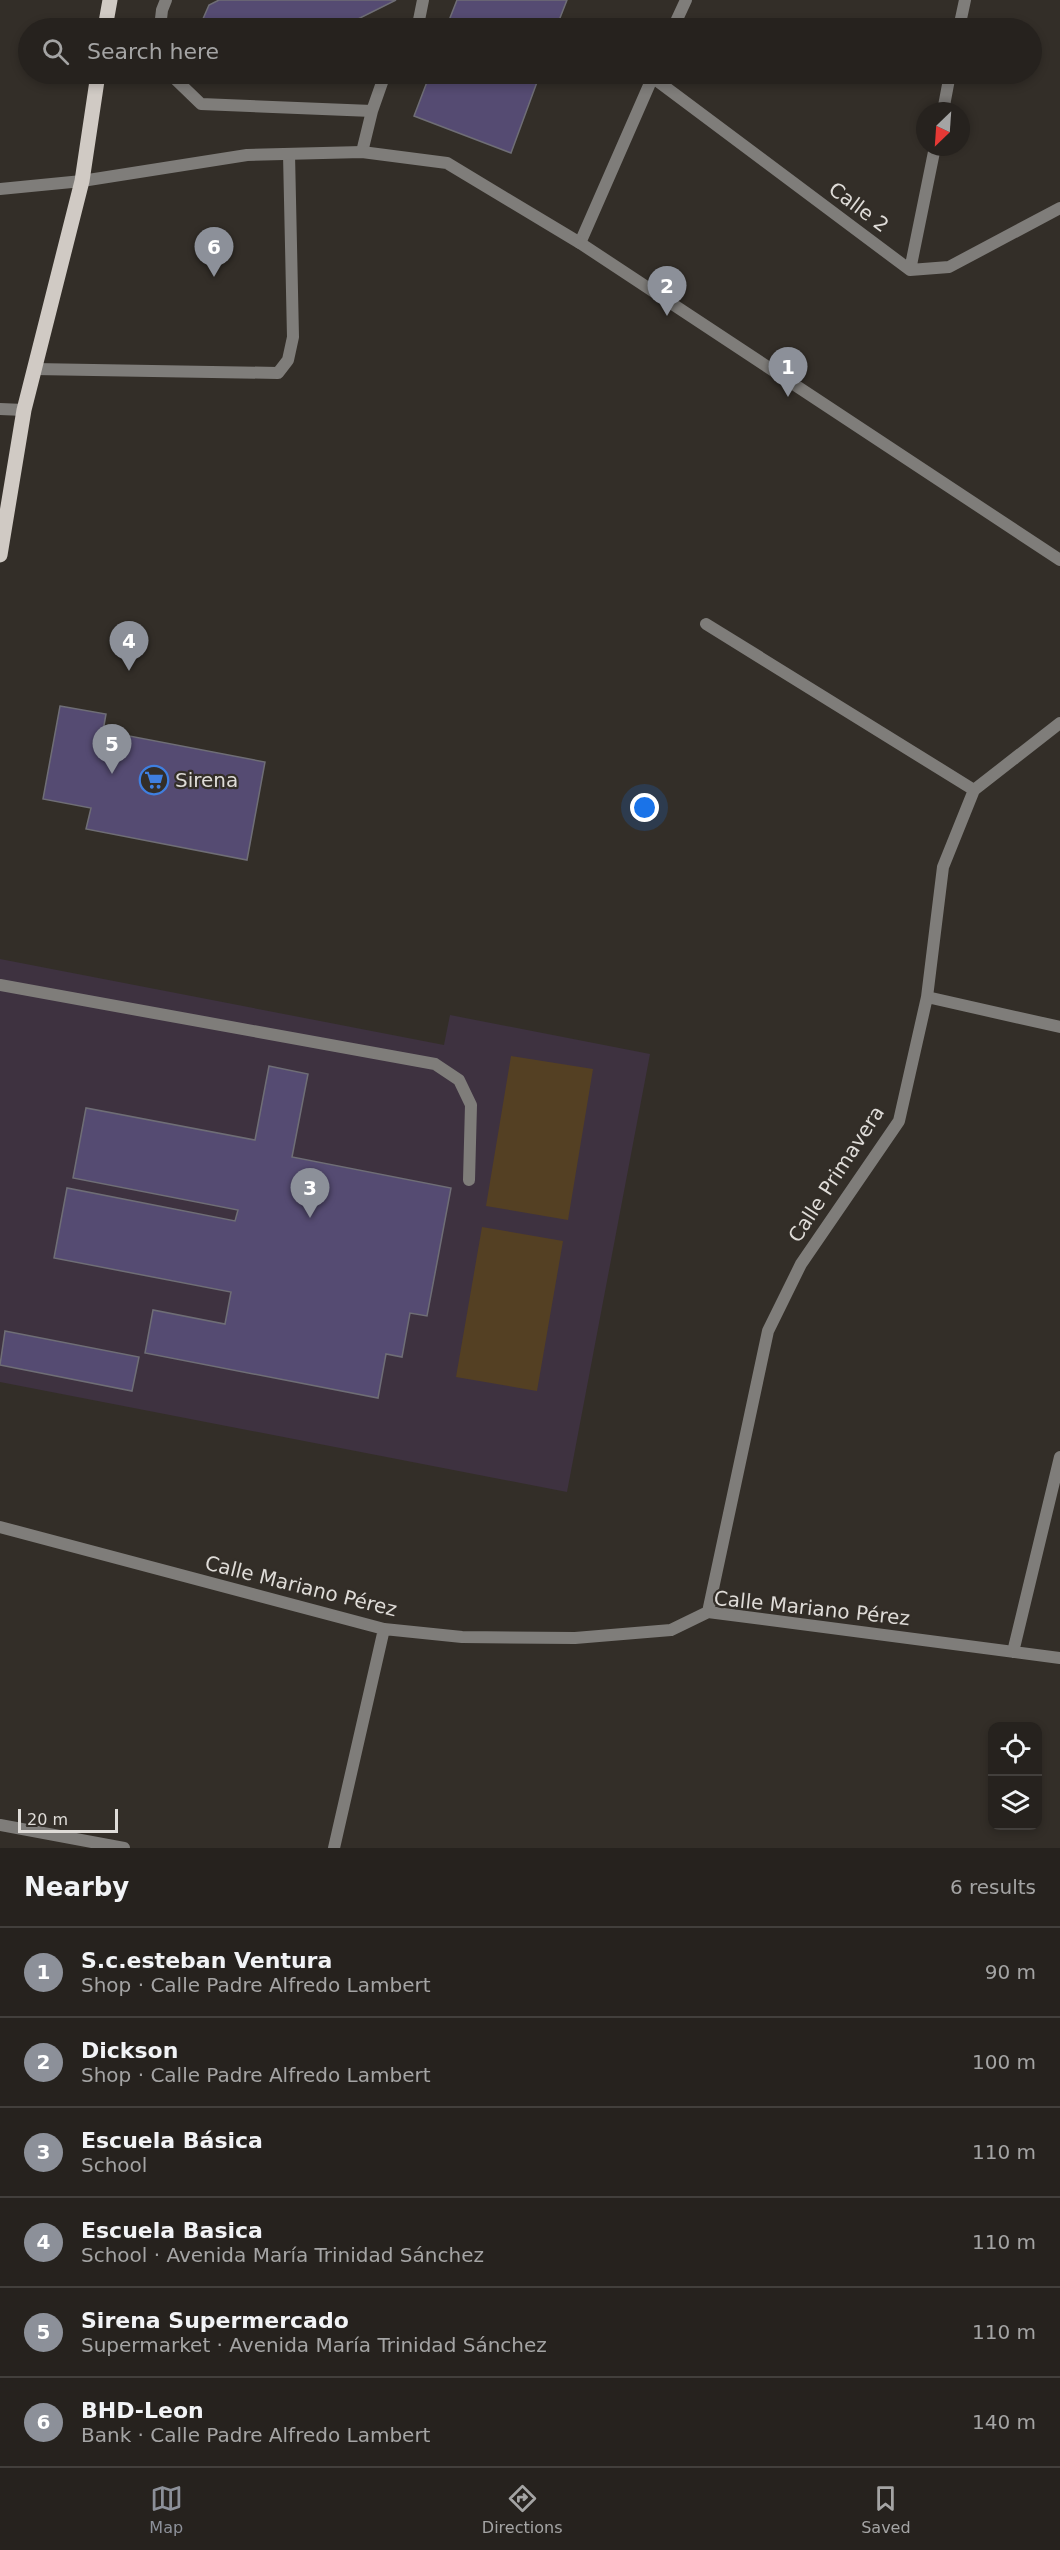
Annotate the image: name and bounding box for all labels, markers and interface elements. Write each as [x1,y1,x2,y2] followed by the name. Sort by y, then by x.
[18,18,1042,84] search box
[39,35,72,68] icon: search
[87,39,219,64] text: Search here
[916,102,970,156] north arrow
[824,177,894,237] street label: Calle 2
[194,228,234,277] pin: 6
[648,266,686,316] pin: 2
[768,348,808,397] pin: 1
[110,622,148,671] pin: 4
[92,724,132,774] pin: 5
[138,764,170,796] supermarket icon: Sirena
[175,768,238,792] place label: Sirena
[630,793,659,822] your location
[783,1101,889,1247] street label: Calle Primavera
[290,1168,330,1218] pin: 3
[202,1551,400,1621] street label: Calle Mariano Pérez
[713,1586,911,1630] street label: Calle Mariano Pérez
[988,1722,1042,1830] map controls
[988,1722,1042,1776] button: locate
[988,1776,1042,1830] button: layers
[18,1806,118,1834] scale bar
[27,1810,68,1829] text: 20 m
[24,1872,129,1902] text: Nearby
[950,1875,1036,1899] text: 6 results
[81,1948,332,1973] text: S.c.esteban Ventura
[37,1960,50,1984] text: 1
[985,1960,1036,1984] text: 90 m
[81,1973,431,1997] text: Shop · Calle Padre Alfredo Lambert
[81,2038,178,2063] text: Dickson
[37,2050,50,2074] text: 2
[972,2050,1036,2074] text: 100 m
[81,2063,431,2087] text: Shop · Calle Padre Alfredo Lambert
[81,2128,263,2153] text: Escuela Básica
[37,2140,50,2164] text: 3
[972,2140,1036,2164] text: 110 m
[81,2153,147,2177] text: School
[81,2218,263,2243] text: Escuela Basica
[37,2230,50,2254] text: 4
[972,2230,1036,2254] text: 110 m
[81,2243,484,2267] text: School · Avenida María Trinidad Sánchez
[81,2308,349,2333] text: Sirena Supermercado
[37,2320,50,2344] text: 5
[972,2320,1036,2344] text: 110 m
[81,2333,547,2357] text: Supermarket · Avenida María Trinidad Sánchez
[81,2398,204,2423] text: BHD-Leon
[37,2410,50,2434] text: 6
[972,2410,1036,2434] text: 140 m
[81,2423,430,2447] text: Bank · Calle Padre Alfredo Lambert
[149,2482,183,2537] tab: Map
[482,2482,562,2537] tab: Directions
[861,2482,911,2537] tab: Saved

